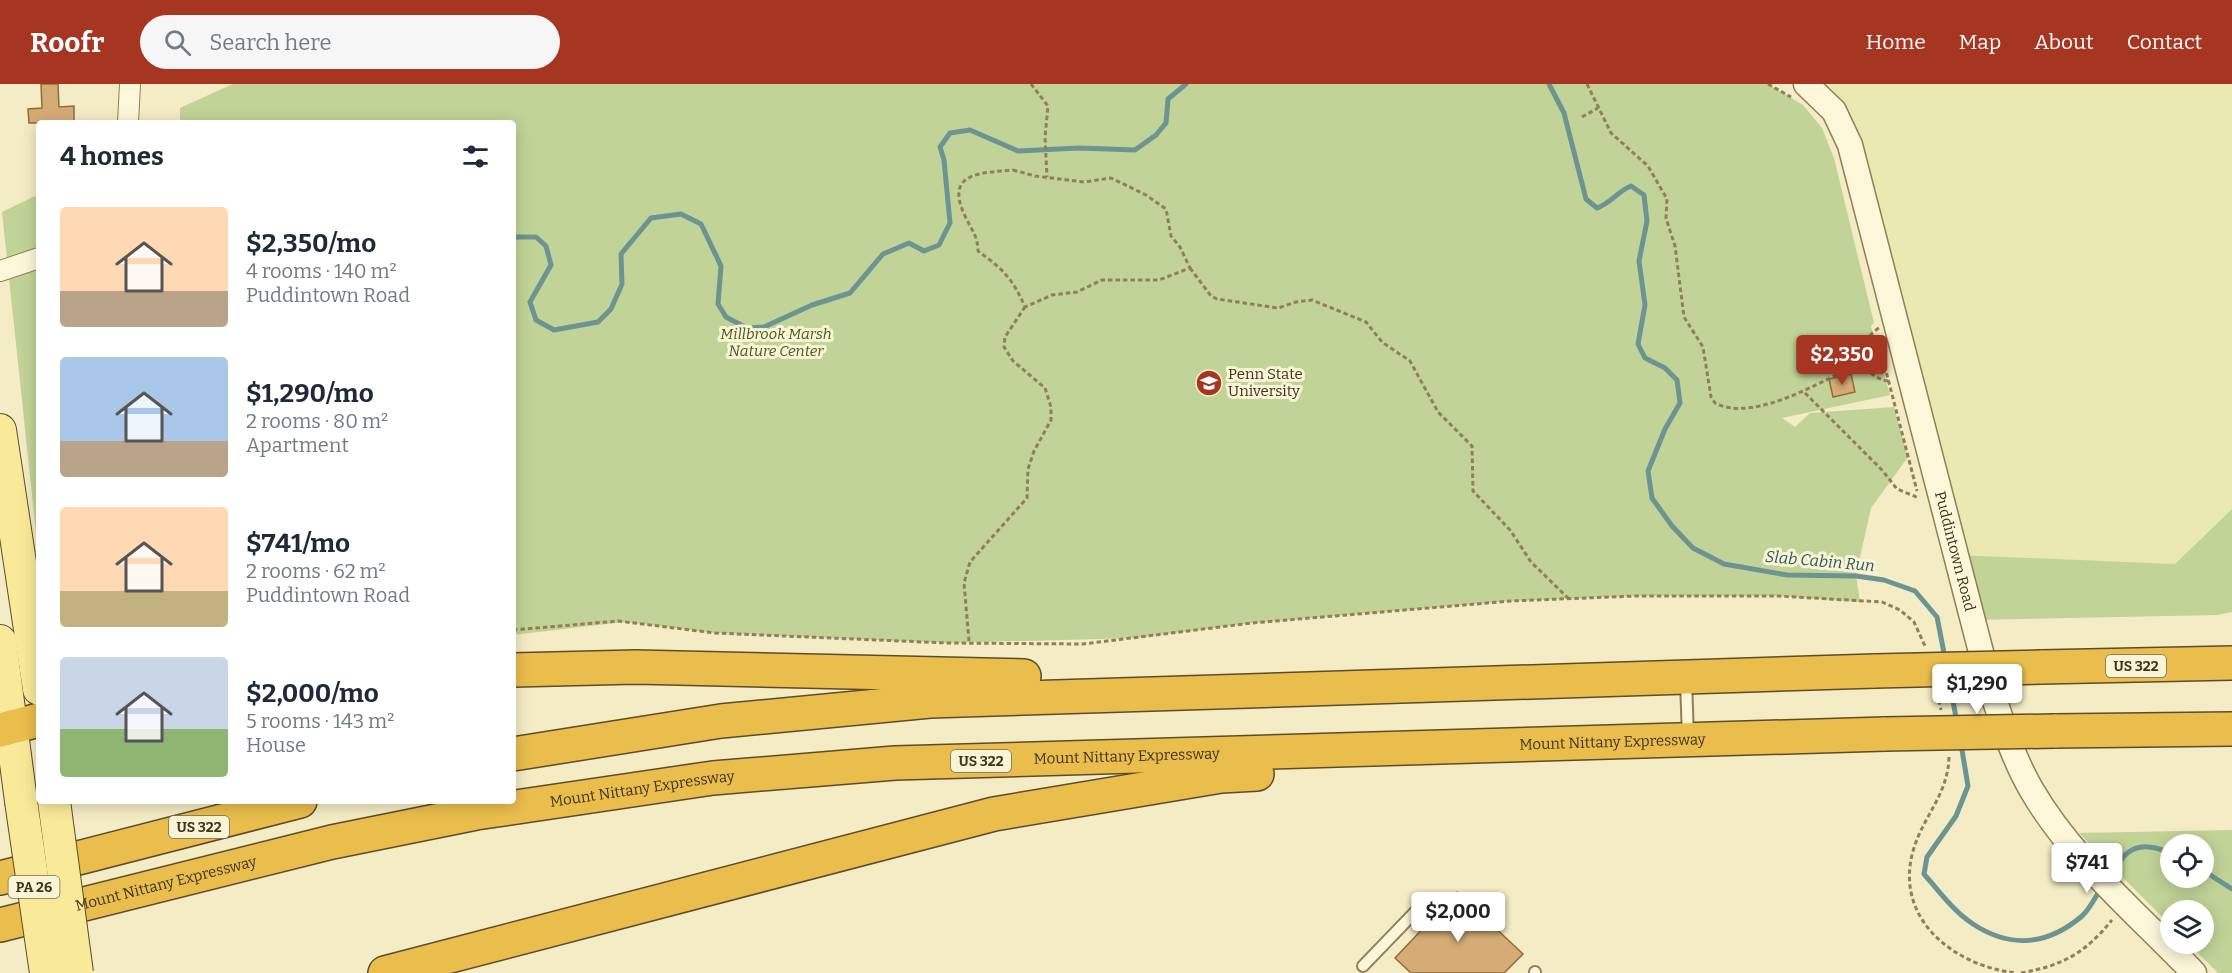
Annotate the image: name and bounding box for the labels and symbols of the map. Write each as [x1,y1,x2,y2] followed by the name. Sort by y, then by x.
[720,325,832,360] park label: Millbrook Marsh Nature Center
[1793,335,1891,386] pin: $2,350
[1228,365,1303,400] place label: Penn State University
[1194,368,1224,398] school or university icon: Penn State University
[1931,489,1979,613] street label: Puddintown Road
[1765,547,1875,575] water label: Slab Cabin Run
[2106,655,2166,677] road number: US 322
[1928,664,2026,715] pin: $1,290
[1519,730,1706,754] street label: Mount Nittany Expressway
[1033,744,1220,768] street label: Mount Nittany Expressway
[951,750,1011,772] road number: US 322
[549,767,735,811] street label: Mount Nittany Expressway
[169,816,229,838] road number: US 322
[2051,843,2123,894] pin: $741
[73,852,258,915] street label: Mount Nittany Expressway
[9,876,60,898] road number: PA 26
[1409,892,1507,943] pin: $2,000

